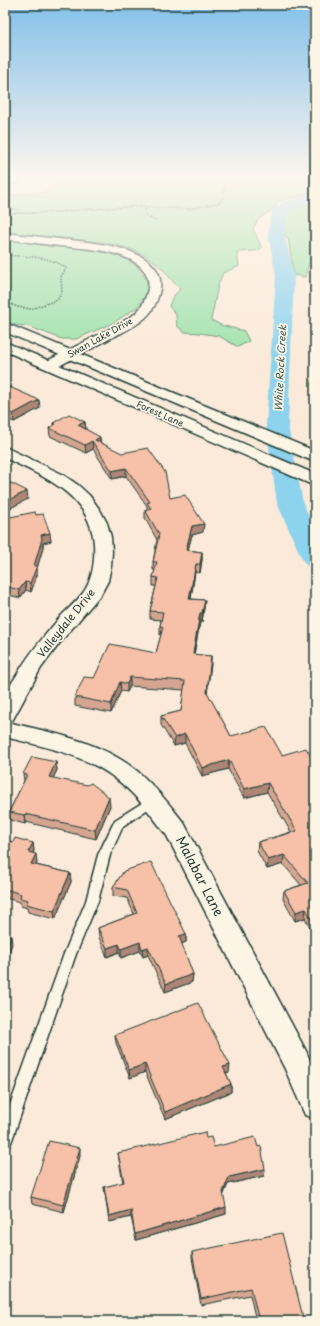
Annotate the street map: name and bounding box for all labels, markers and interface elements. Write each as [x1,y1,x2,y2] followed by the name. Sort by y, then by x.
[64,313,135,361] street label: Swan Lake Drive
[270,324,289,411] water label: White Rock Creek
[135,396,186,430] street label: Forest Lane
[32,584,99,661] street label: Valleydale Drive
[172,832,229,919] street label: Malabar Lane

